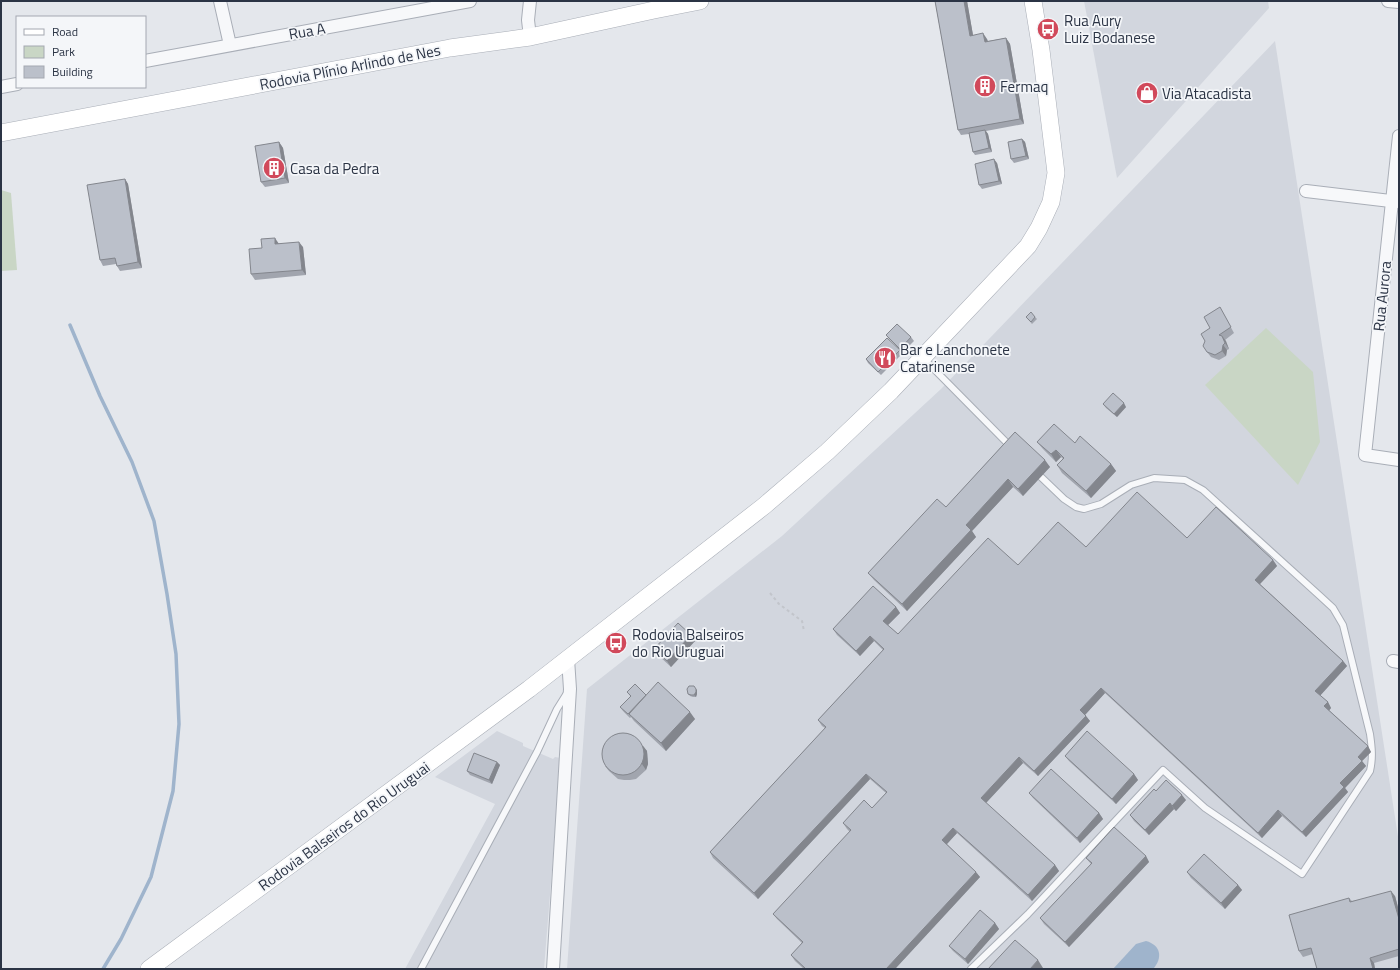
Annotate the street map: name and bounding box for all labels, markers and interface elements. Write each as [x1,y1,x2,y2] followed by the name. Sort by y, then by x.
[1064,9,1155,49] place label: Rua Aury Luiz Bodanese
[16,16,146,88] legend
[287,16,327,46] street label: Rua A
[1035,16,1061,42] bus stop icon: Rua Aury Luiz Bodanese
[52,22,78,41] text: Road
[258,38,442,96] street label: Rodovia Plínio Arlindo de Nes
[52,42,75,61] text: Park
[52,62,93,81] text: Building
[972,73,998,99] building icon: Fermaq
[1000,75,1048,98] place label: Fermaq
[1134,80,1160,106] shop icon: Via Atacadista
[1162,82,1252,105] place label: Via Atacadista
[261,155,287,181] building icon: Casa da Pedra
[290,157,380,180] place label: Casa da Pedra
[1367,259,1397,332] street label: Rua Aurora
[900,338,1010,378] place label: Bar e Lanchonete Catarinense
[872,345,898,371] restaurant icon: Bar e Lanchonete Catarinense
[632,623,744,663] place label: Rodovia Balseiros do Rio Uruguai
[603,630,629,656] bus stop icon: Rodovia Balseiros do Rio Uruguai
[253,756,435,896] street label: Rodovia Balseiros do Rio Uruguai

